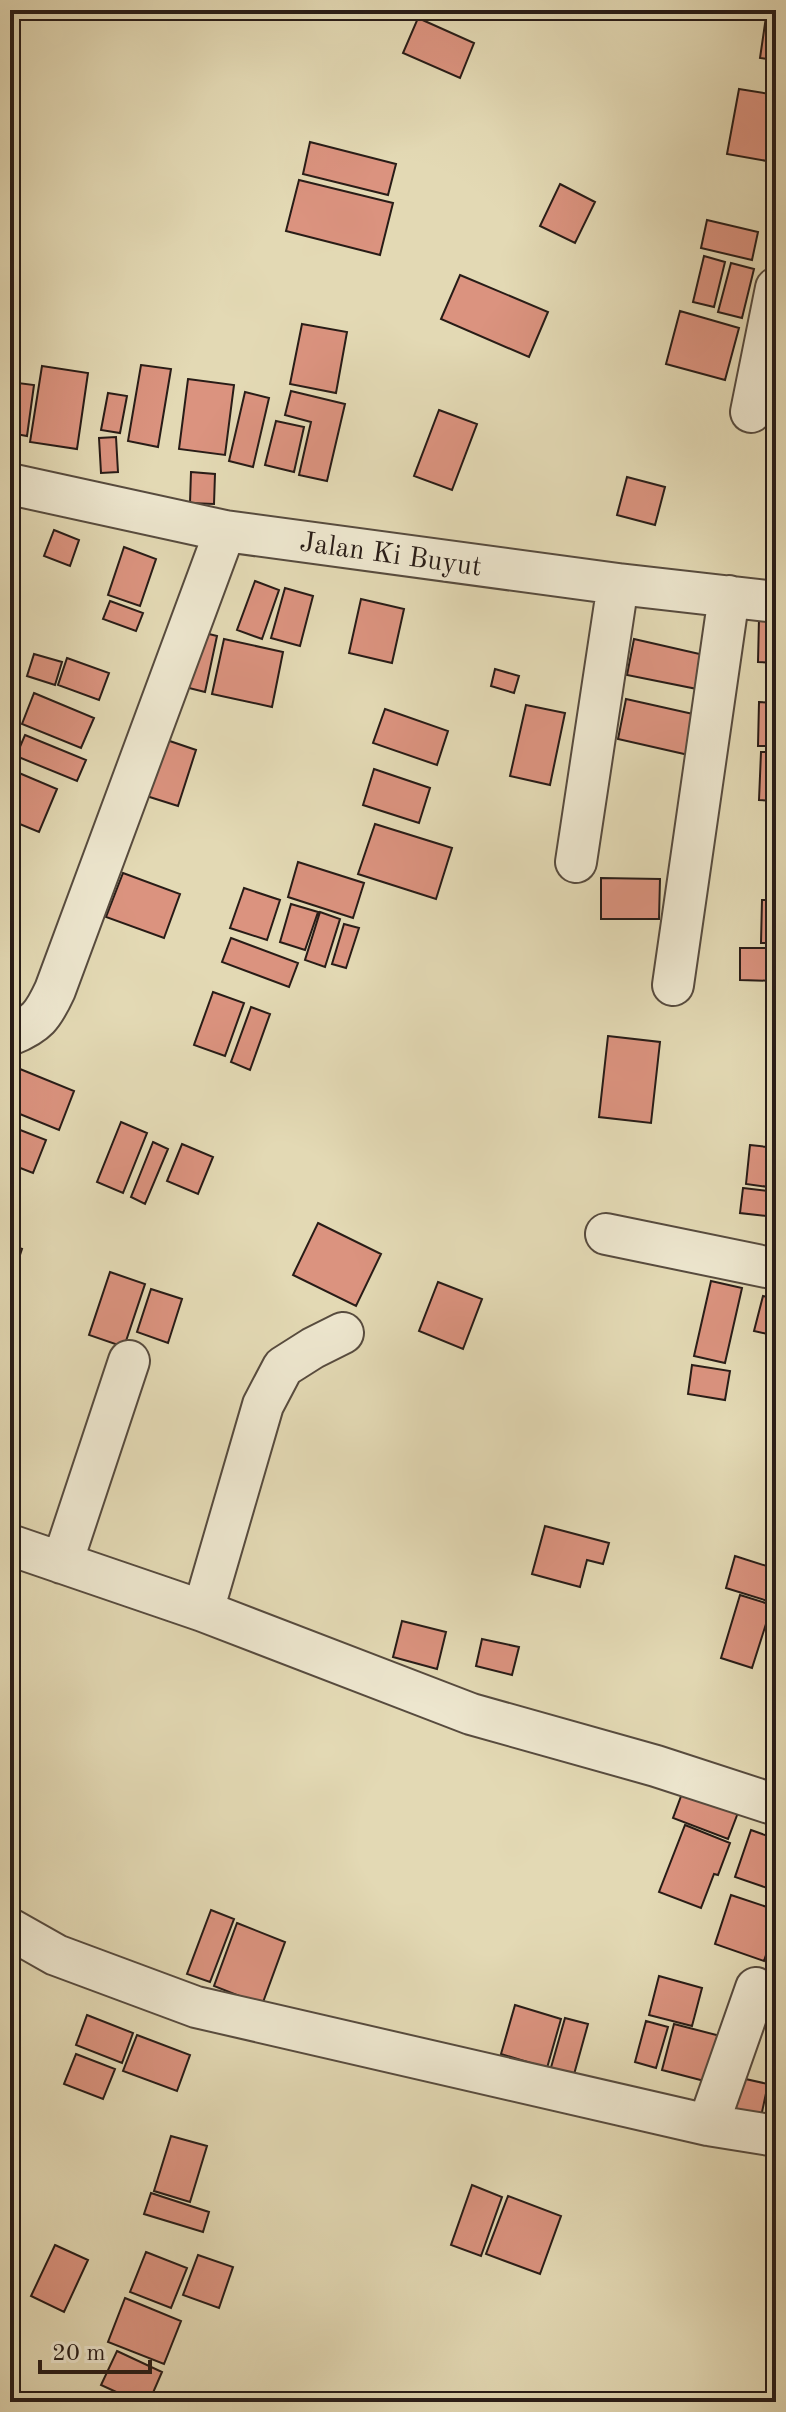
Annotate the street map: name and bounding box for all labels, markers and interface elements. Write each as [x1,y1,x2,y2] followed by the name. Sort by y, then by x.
[298,529,484,583] street label: Jalan Ki Buyut
[40,2324,150,2374] scale bar
[52,2342,106,2366] text: 20 m

